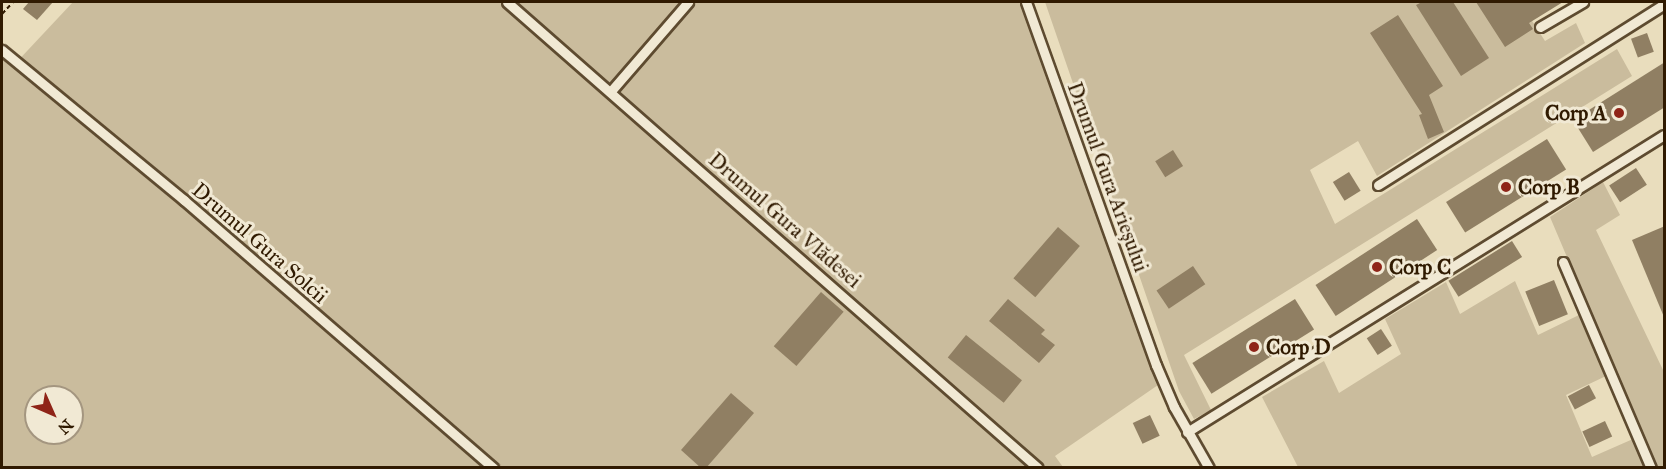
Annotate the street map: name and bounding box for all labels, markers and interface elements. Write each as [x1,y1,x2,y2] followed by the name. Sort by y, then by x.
[1062,79,1154,275] street label: Drumul Gura Arieșului
[1545,100,1607,126] place label: Corp A
[1612,106,1626,120] marker: Corp A
[704,147,866,293] street label: Drumul Gura Vlădesei
[1518,174,1580,200] place label: Corp B
[187,177,333,309] street label: Drumul Gura Solcii
[1499,180,1513,194] marker: Corp B
[1389,254,1451,280] place label: Corp C
[1370,260,1384,274] marker: Corp C
[1266,334,1330,360] place label: Corp D
[1247,340,1261,354] marker: Corp D
[24,385,84,445] north arrow
[54,415,77,438] text: N

